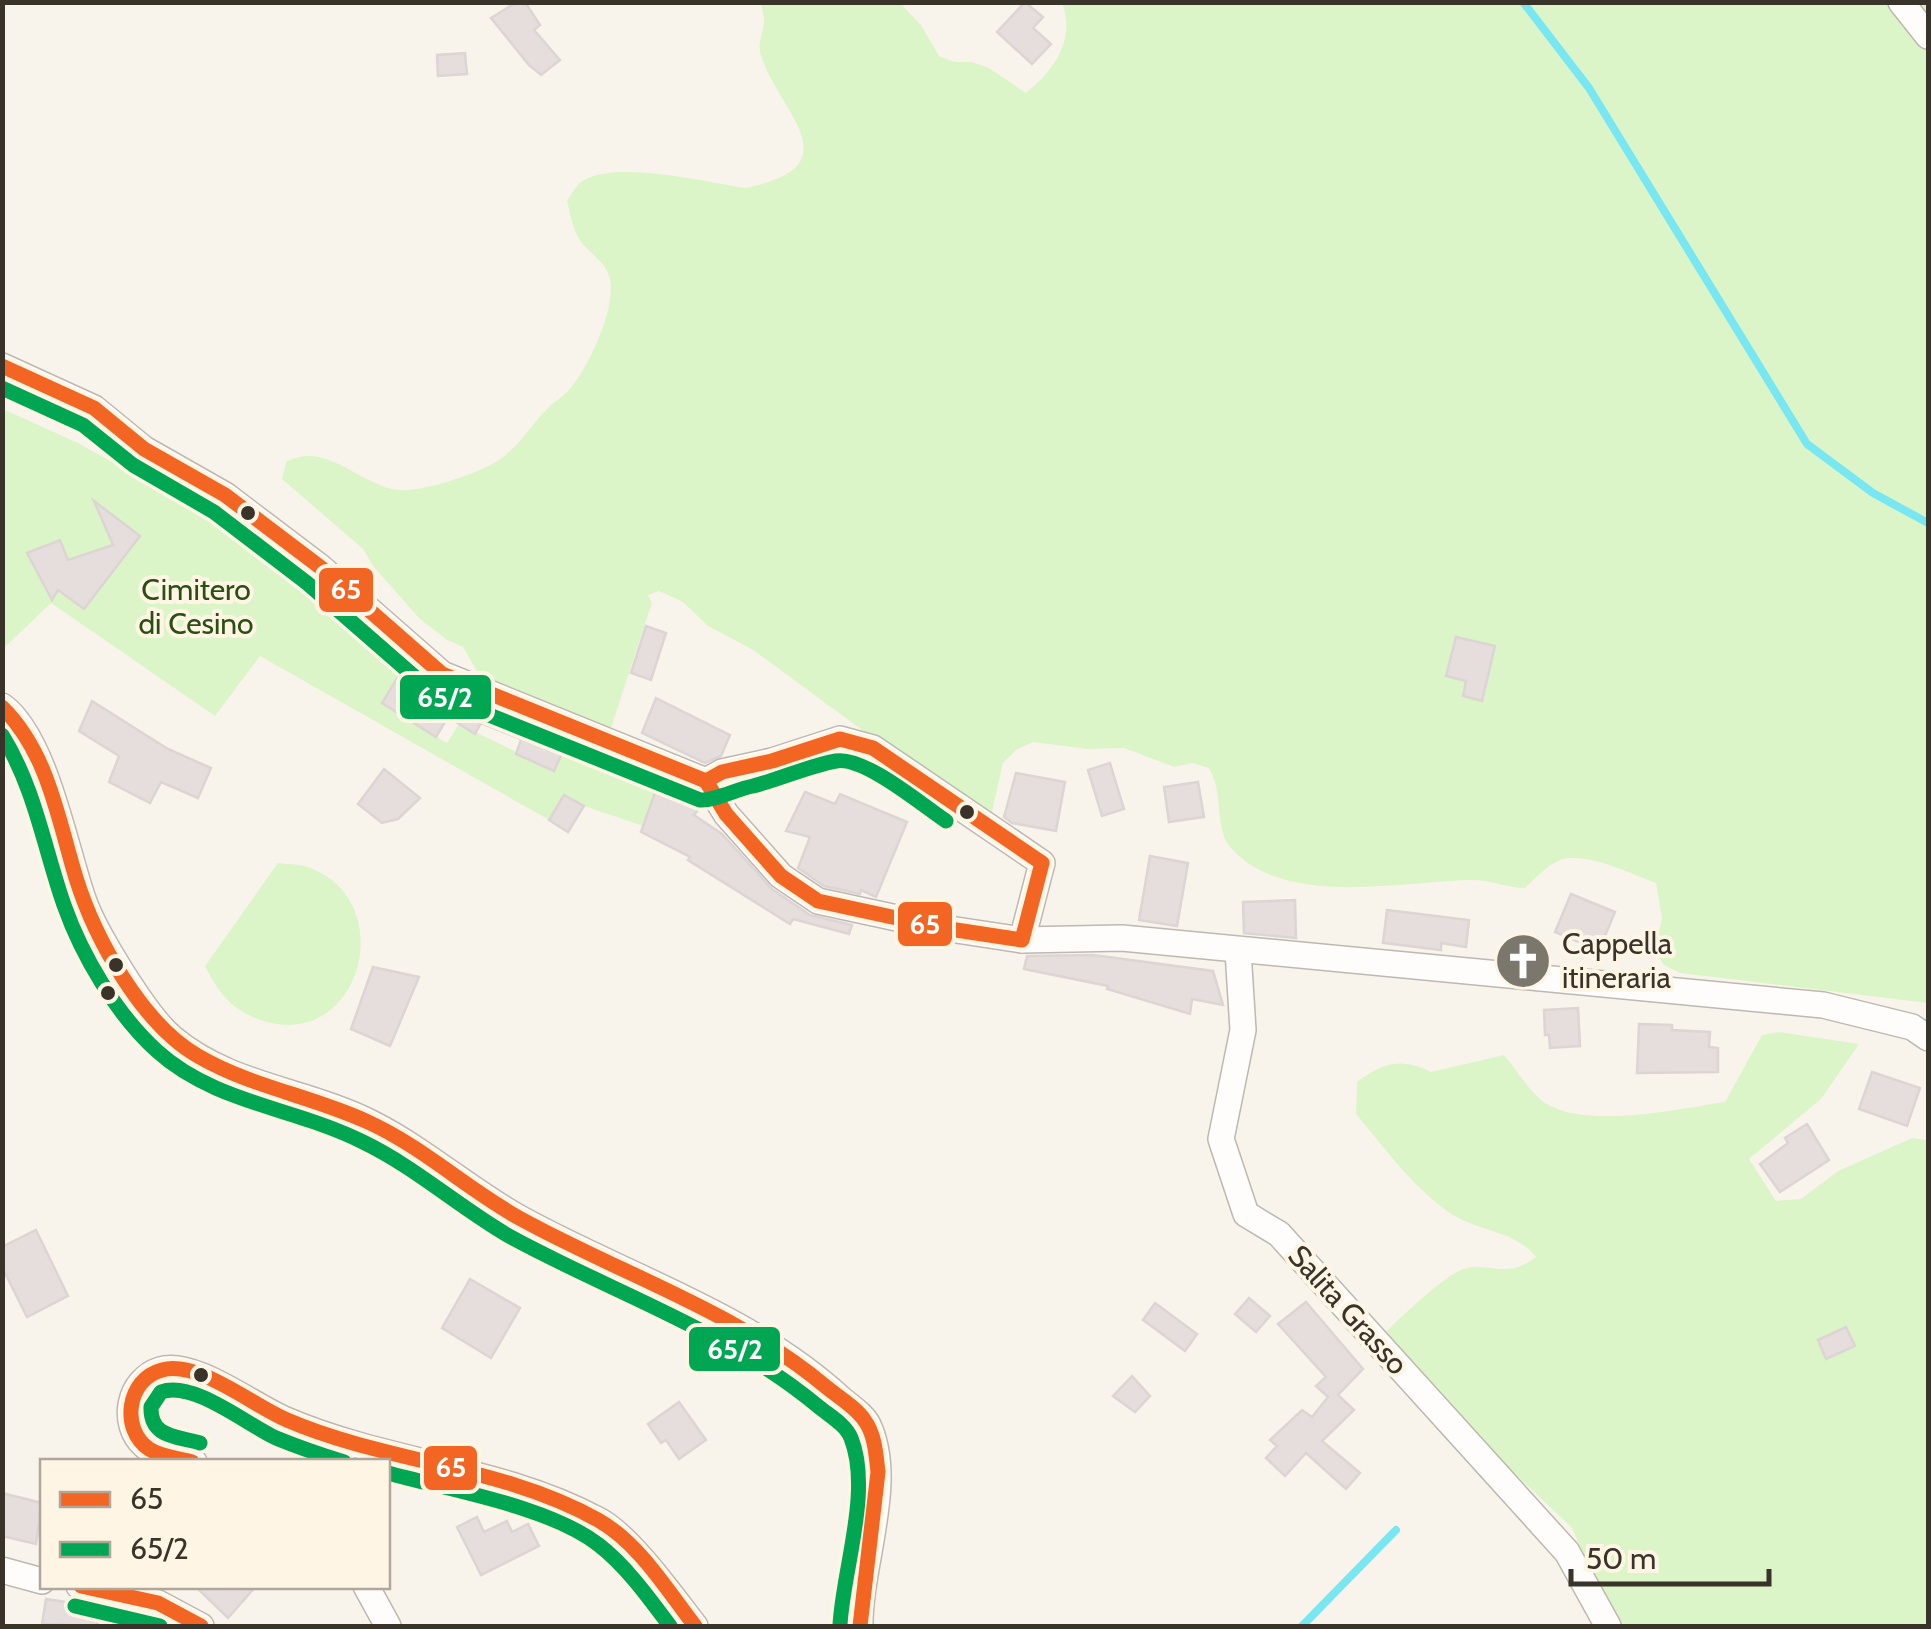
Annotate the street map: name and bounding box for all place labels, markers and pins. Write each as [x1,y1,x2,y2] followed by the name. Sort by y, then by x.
[238,503,258,523] unlabelled marker
[957,802,977,822] unlabelled marker
[1562,925,1673,996] place label: Cappella itineraria
[1493,931,1553,991] church icon: Cappella itineraria
[106,955,126,975] unlabelled marker
[98,983,118,1003] unlabelled marker
[191,1365,211,1385] unlabelled marker

